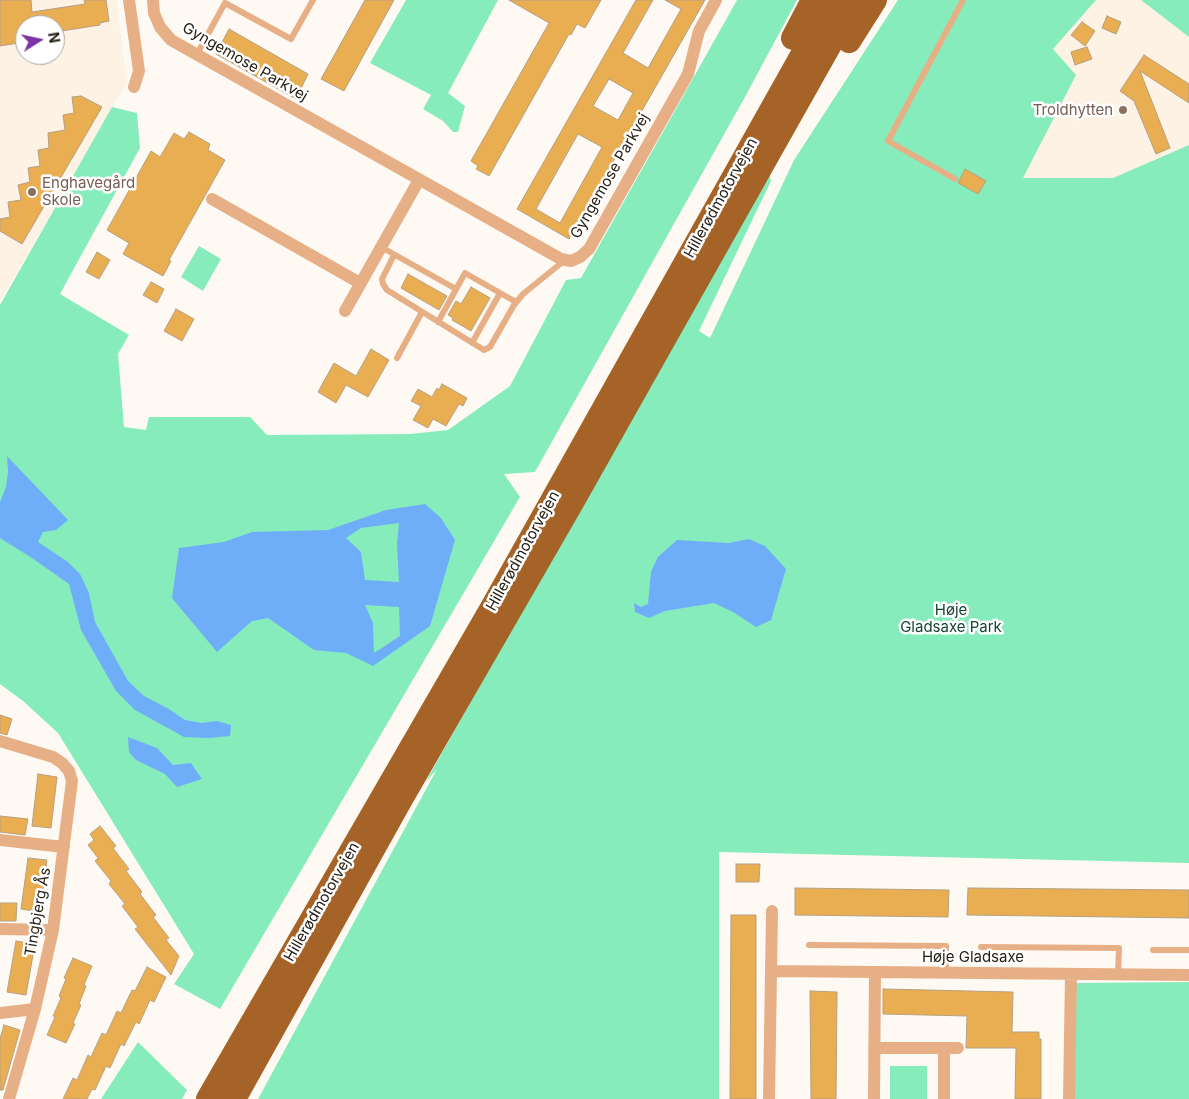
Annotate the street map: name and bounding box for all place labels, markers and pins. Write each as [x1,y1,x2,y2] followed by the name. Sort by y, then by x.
[1033,101,1113,119] place label: Troldhytten
[1117,104,1129,116] marker: Troldhytten
[42,174,135,209] place label: Enghavegård Skole
[26,186,38,198] marker: Enghavegård Skole

